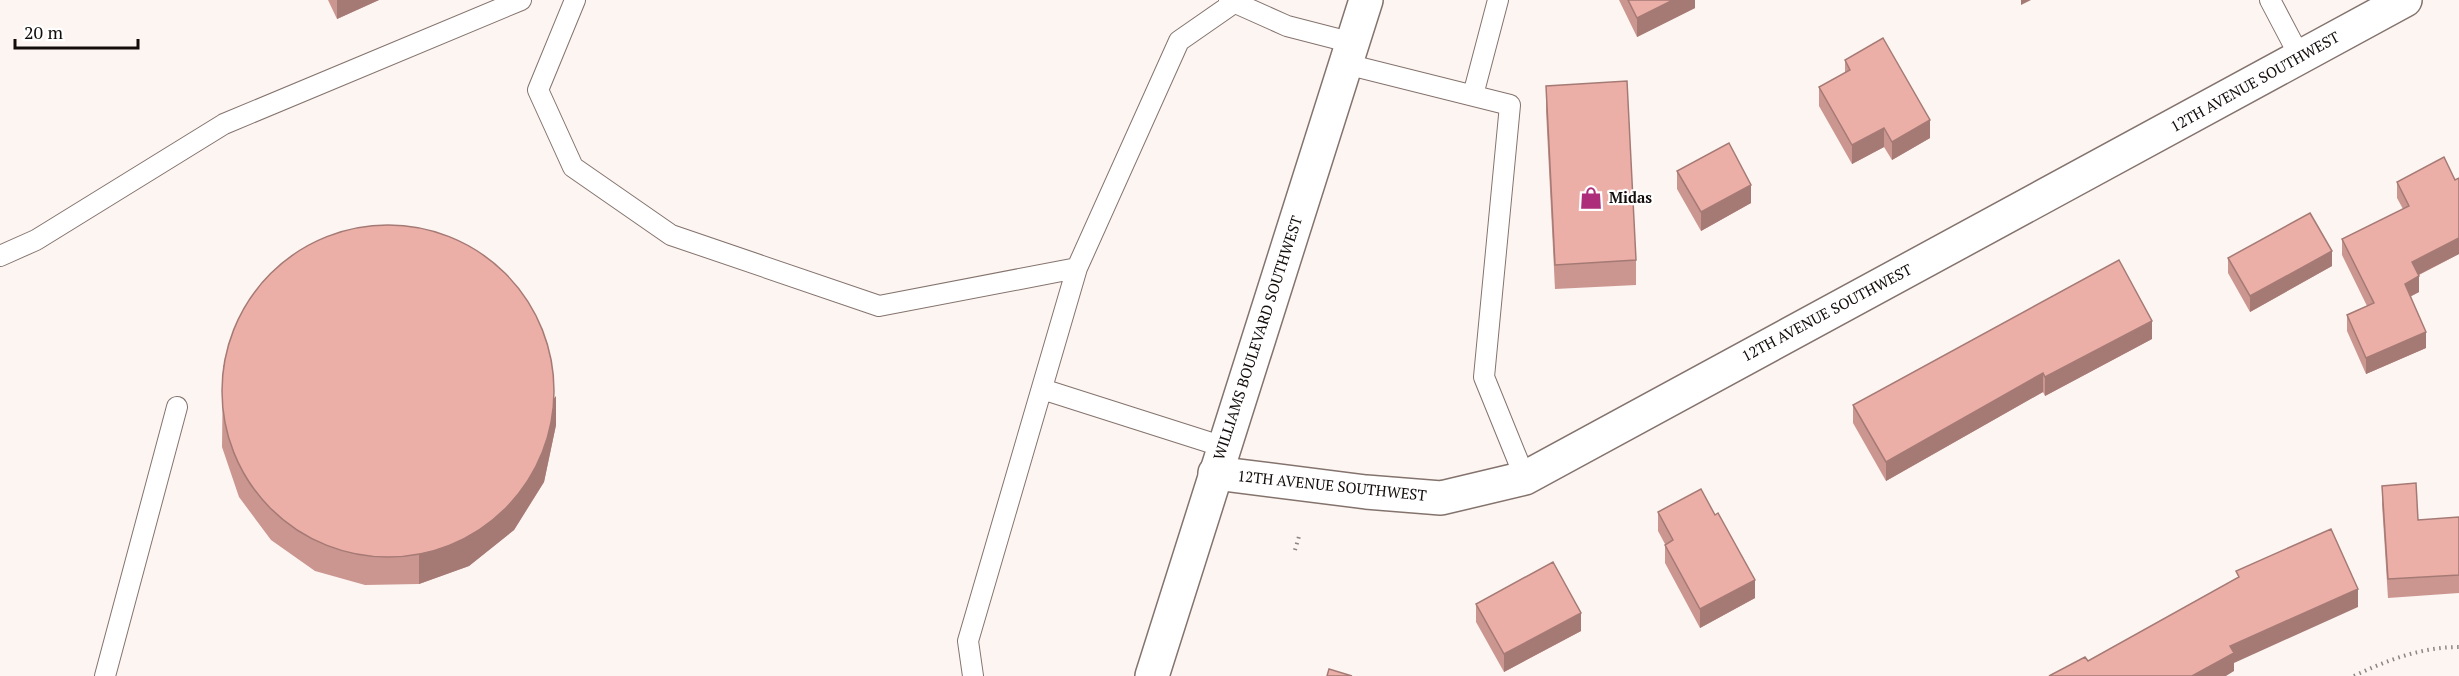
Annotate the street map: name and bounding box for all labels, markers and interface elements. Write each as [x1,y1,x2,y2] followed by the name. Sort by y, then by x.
[15,12,138,50] scale bar
[24,20,64,44] text: 20 m
[2167,26,2343,136] street label: 12TH AVENUE SOUTHWEST
[1578,185,1604,211] shop icon: Midas
[1609,187,1652,207] place label: Midas
[1208,213,1306,462] street label: WILLIAMS BOULEVARD SOUTHWEST
[1738,259,1915,366] street label: 12TH AVENUE SOUTHWEST
[1236,465,1428,505] street label: 12TH AVENUE SOUTHWEST

